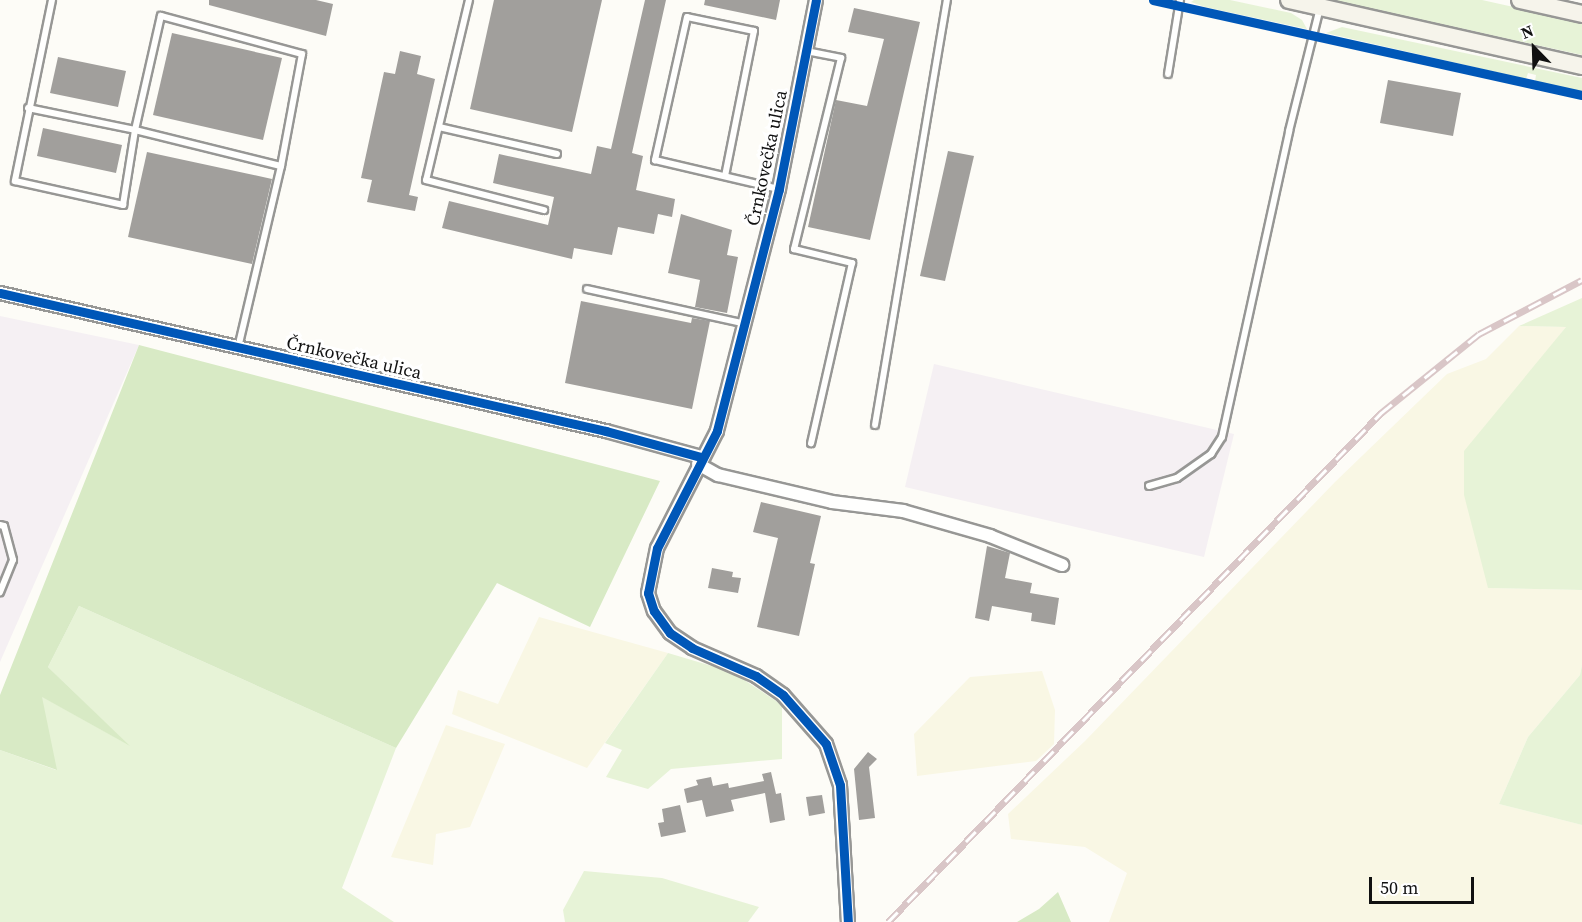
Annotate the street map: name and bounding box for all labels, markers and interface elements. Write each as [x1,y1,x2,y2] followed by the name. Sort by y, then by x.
[1504,18,1564,78] north arrow
[1517,19,1537,44] text: N
[742,88,792,228] street label: Črnkovečka ulica
[284,332,424,384] street label: Črnkovečka ulica
[1372,865,1477,903] scale bar
[1380,875,1418,900] text: 50 m

